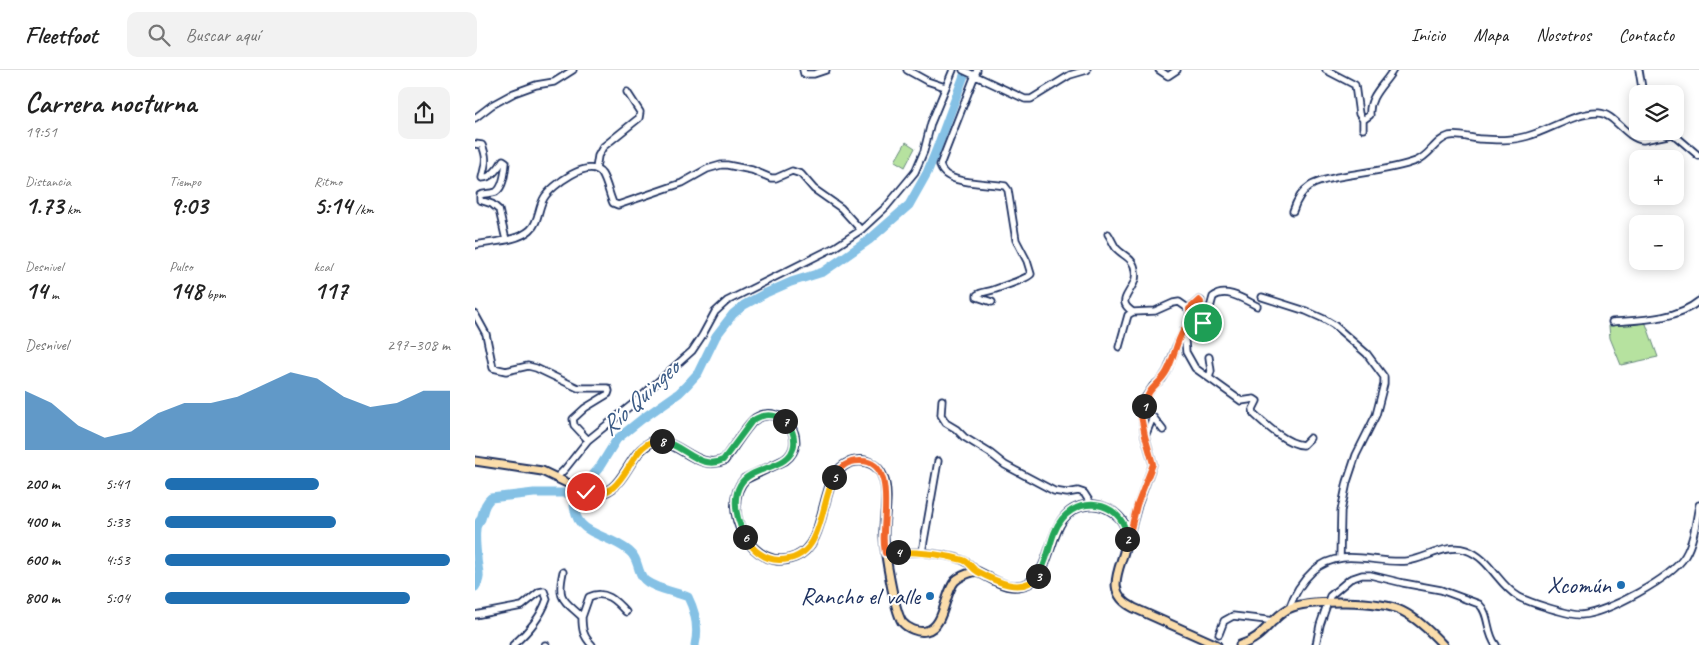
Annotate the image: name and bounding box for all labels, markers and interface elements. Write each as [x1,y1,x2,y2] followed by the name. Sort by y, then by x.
[127,12,477,57] search box
[25,20,97,50] text: Fleetfoot
[145,21,173,49] icon: search
[185,23,260,47] text: Buscar aquí
[1411,24,1445,46] text: Inicio
[1473,24,1508,46] text: Mapa
[1536,24,1591,46] text: Nosotros
[1619,24,1674,46] text: Contacto
[25,85,196,120] text: Carrera nocturna
[1629,85,1684,270] map controls
[1629,85,1684,140] button: layers
[398,87,450,139] button: share
[25,122,57,142] text: 19:51
[1629,150,1684,205] button: +
[25,173,71,190] text: Distancia
[169,173,201,190] text: Tiempo
[314,173,342,190] text: Ritmo
[25,190,64,222] text: 1.73
[169,190,208,222] text: 9:03
[314,190,352,222] text: 5:14
[64,201,81,218] text: km
[352,201,374,218] text: /km
[1629,215,1684,270] button: −
[25,258,63,275] text: Desnivel
[169,258,193,275] text: Pulso
[314,258,332,275] text: kcal
[25,275,48,307] text: 14
[169,275,203,307] text: 148
[314,275,347,307] text: 117
[48,286,59,303] text: m
[203,286,226,303] text: bpm
[1182,302,1224,344] pin
[1189,309,1217,337] icon: arrive
[25,335,68,355] text: Desnivel
[387,335,450,355] text: 297–308 m
[593,350,689,442] water label: Río Quingeo
[1131,394,1157,418] pin: 1
[1141,398,1148,415] text: 1
[773,408,797,434] pin: 7
[782,413,789,430] text: 7
[649,428,675,454] pin: 8
[659,433,666,450] text: 8
[821,464,847,490] pin: 5
[831,469,838,486] text: 5
[565,471,607,513] pin
[25,474,60,494] text: 200 m
[105,474,130,494] text: 5:41
[572,478,600,506] icon: check
[25,512,60,532] text: 400 m
[105,512,130,532] text: 5:33
[733,524,757,550] pin: 6
[1115,526,1139,552] pin: 2
[742,529,749,546] text: 6
[1124,531,1131,548] text: 2
[885,540,911,564] pin: 4
[895,544,902,561] text: 4
[25,550,60,570] text: 600 m
[105,550,130,570] text: 4:53
[1025,564,1051,588] pin: 3
[1035,568,1042,585] text: 3
[1547,570,1612,600] place label: Xcomún
[1615,579,1627,591] marker: Xcomún
[800,581,922,611] place label: Rancho el valle
[25,588,60,608] text: 800 m
[105,588,130,608] text: 5:04
[924,590,936,602] marker: Rancho el valle

